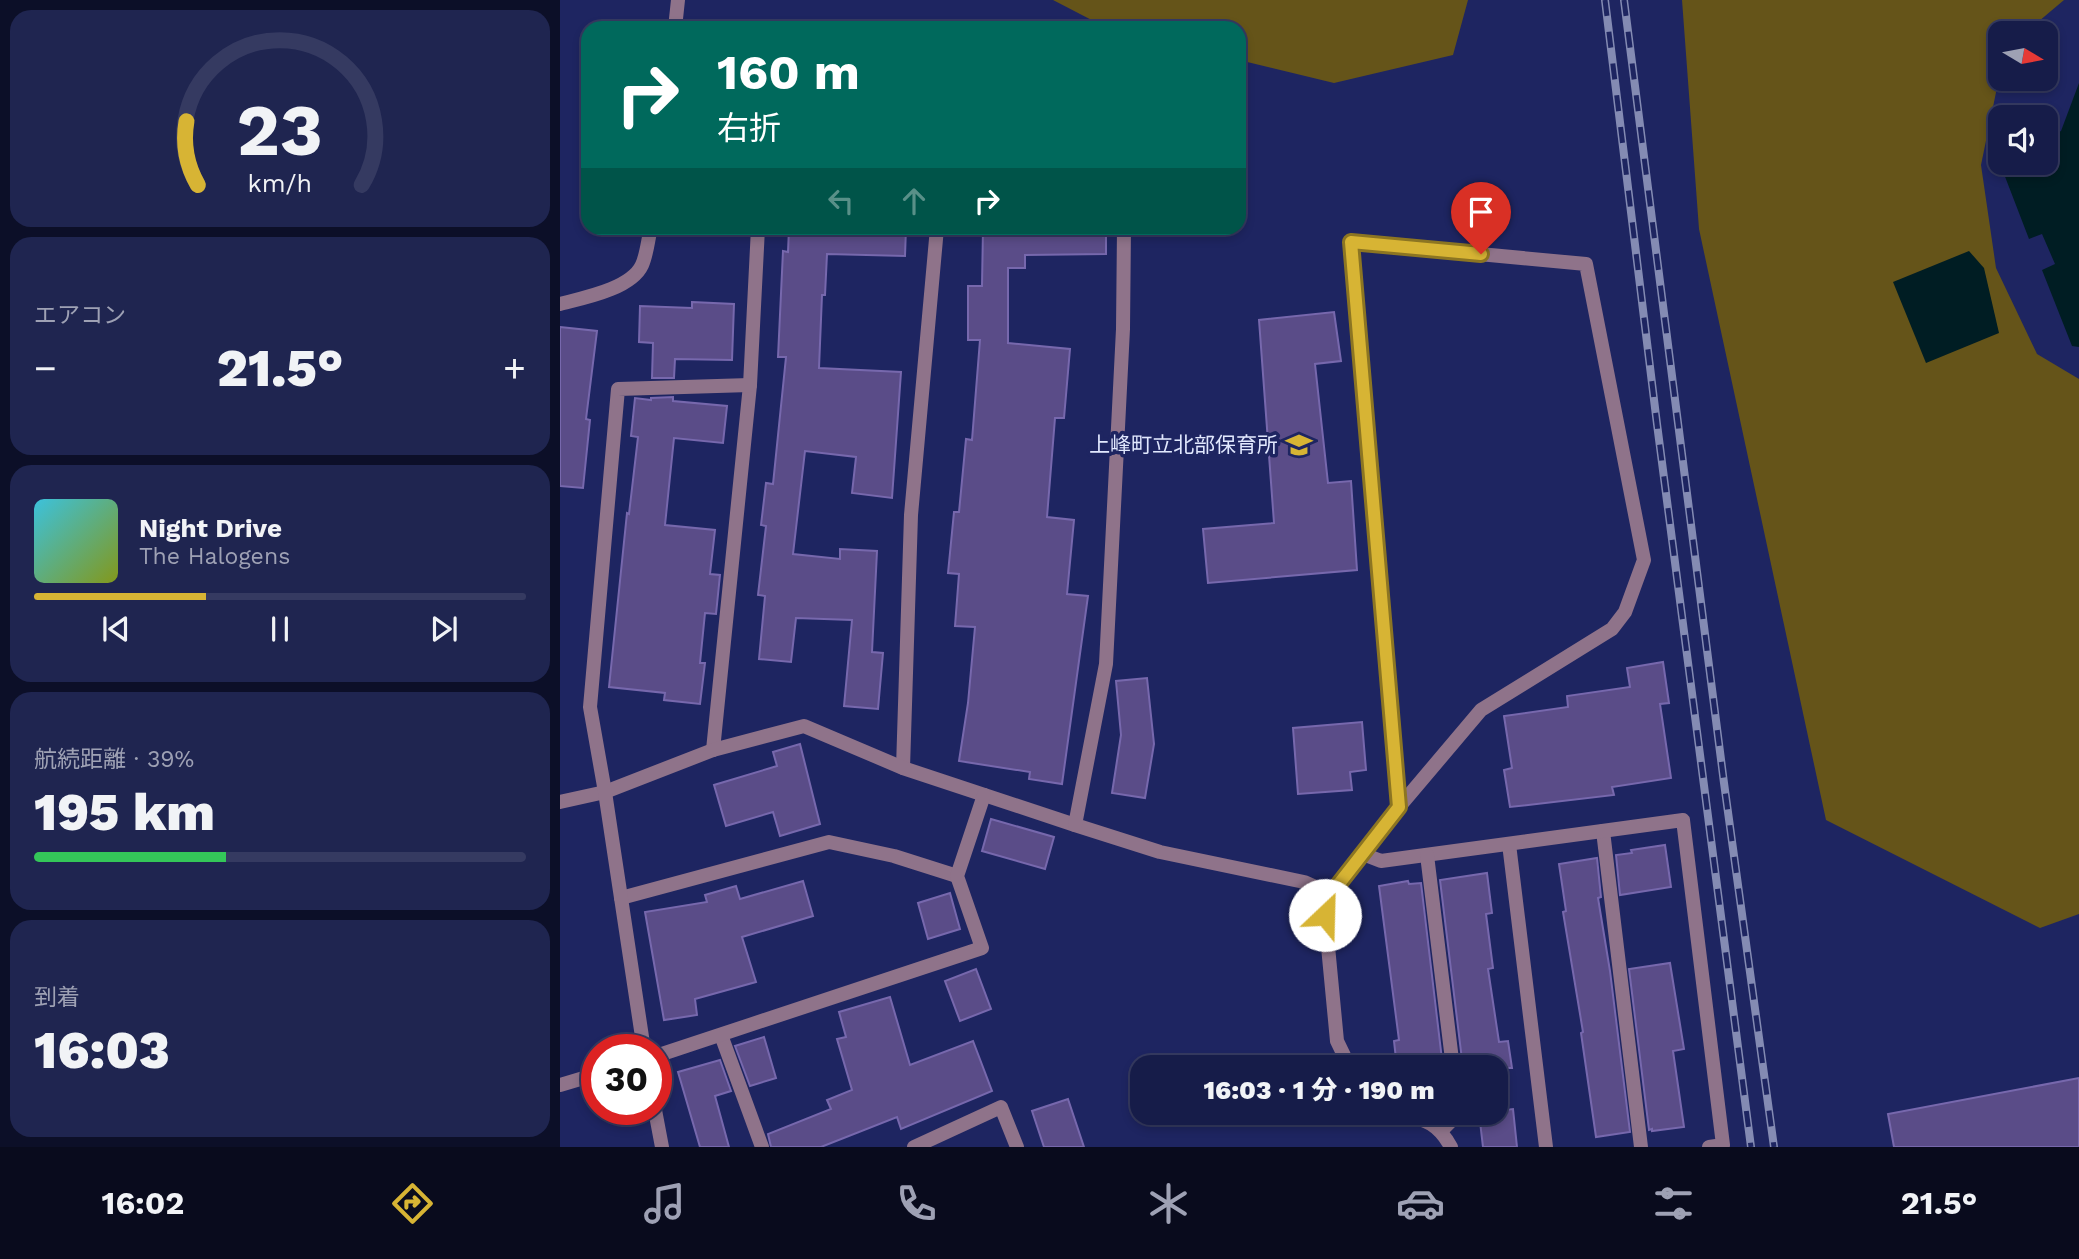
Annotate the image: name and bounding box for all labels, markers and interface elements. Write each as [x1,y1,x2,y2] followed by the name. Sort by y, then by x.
[1988,21,2058,91] north arrow
[1988,21,2058,175] map controls
[717,43,860,101] text: 160 m
[602,49,693,140] icon: right
[237,87,323,173] text: 23
[1988,105,2058,175] button: sound
[717,109,781,147] text: 右折
[248,169,312,198] text: km/h
[822,182,860,220] icon: left
[895,182,933,220] icon: ahead
[968,182,1006,220] icon: right
[1451,182,1511,254] pin
[1462,193,1500,231] icon: arrive
[34,302,126,329] text: エアコン
[217,338,343,399] text: 21.5°
[34,346,57,390] text: −
[503,346,526,390] text: +
[1284,430,1314,460] school or university icon: 上峰町立北部保育所
[1089,432,1278,457] place label: 上峰町立北部保育所
[139,513,282,543] text: Night Drive
[139,543,290,570] text: The Halogens
[97,610,135,648] icon: previous
[261,610,299,648] icon: pause
[425,610,463,648] icon: next
[34,746,194,773] text: 航続距離 · 39%
[34,782,215,843] text: 195 km
[1288,878,1362,952] position arrow
[34,984,80,1011] text: 到着
[34,1020,170,1081] text: 16:03
[581,1034,672,1125] speed limit sign: 30
[1203,1075,1435,1105] text: 16:03 · 1 分 · 190 m
[388,1179,437,1228] icon: directions
[640,1179,689,1228] icon: music
[892,1179,941,1228] icon: phone
[1144,1179,1193,1228] icon: climate
[1396,1179,1445,1228] icon: car
[1649,1179,1698,1228] icon: filters
[102,1184,184,1222] text: 16:02
[1901,1184,1977,1222] text: 21.5°

